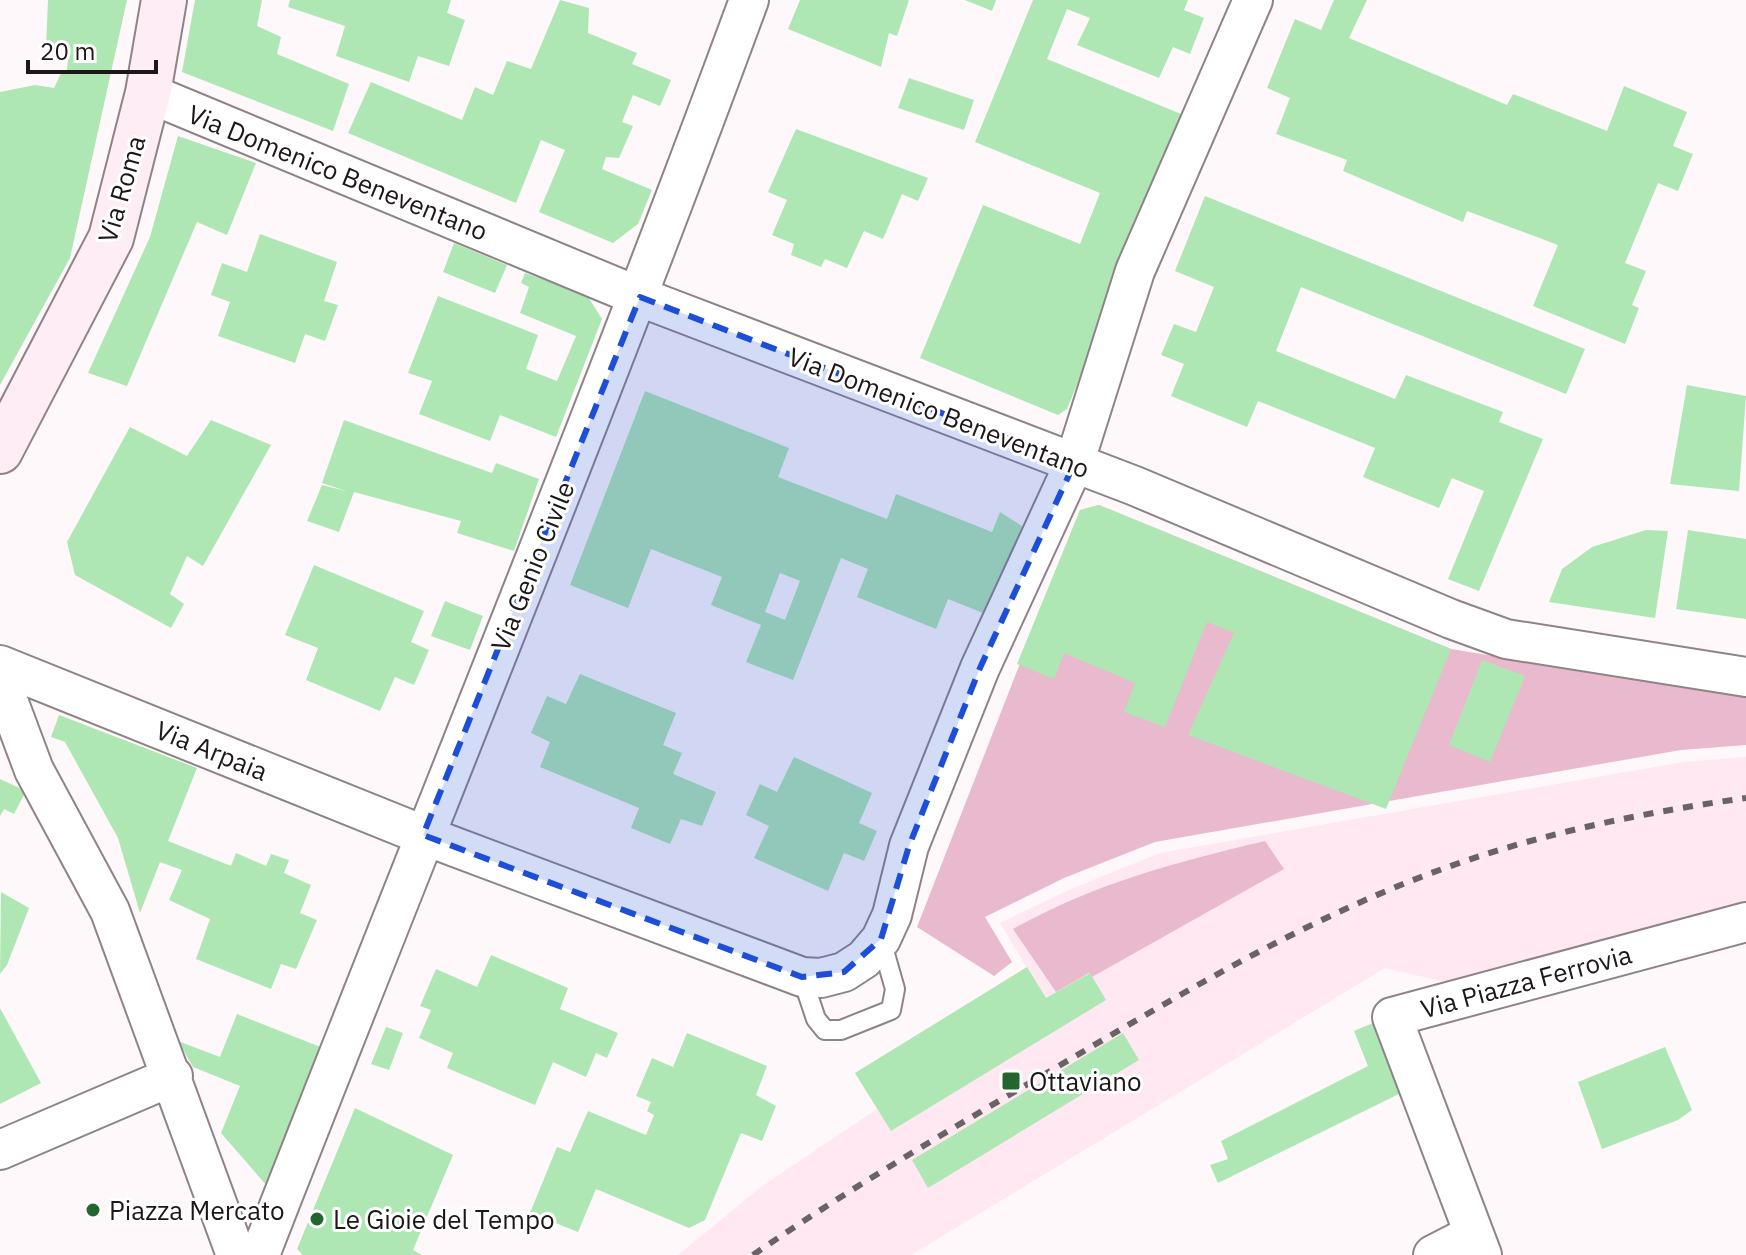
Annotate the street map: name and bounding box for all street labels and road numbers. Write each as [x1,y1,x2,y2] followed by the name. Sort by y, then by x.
[183,96,493,248] street label: Via Domenico Beneventano
[90,131,152,246] street label: Via Roma
[783,339,1095,485] street label: Via Domenico Beneventano
[483,476,581,656] street label: Via Genio Civile
[151,712,273,788] street label: Via Arpaia
[1417,936,1635,1026] street label: Via Piazza Ferrovia

